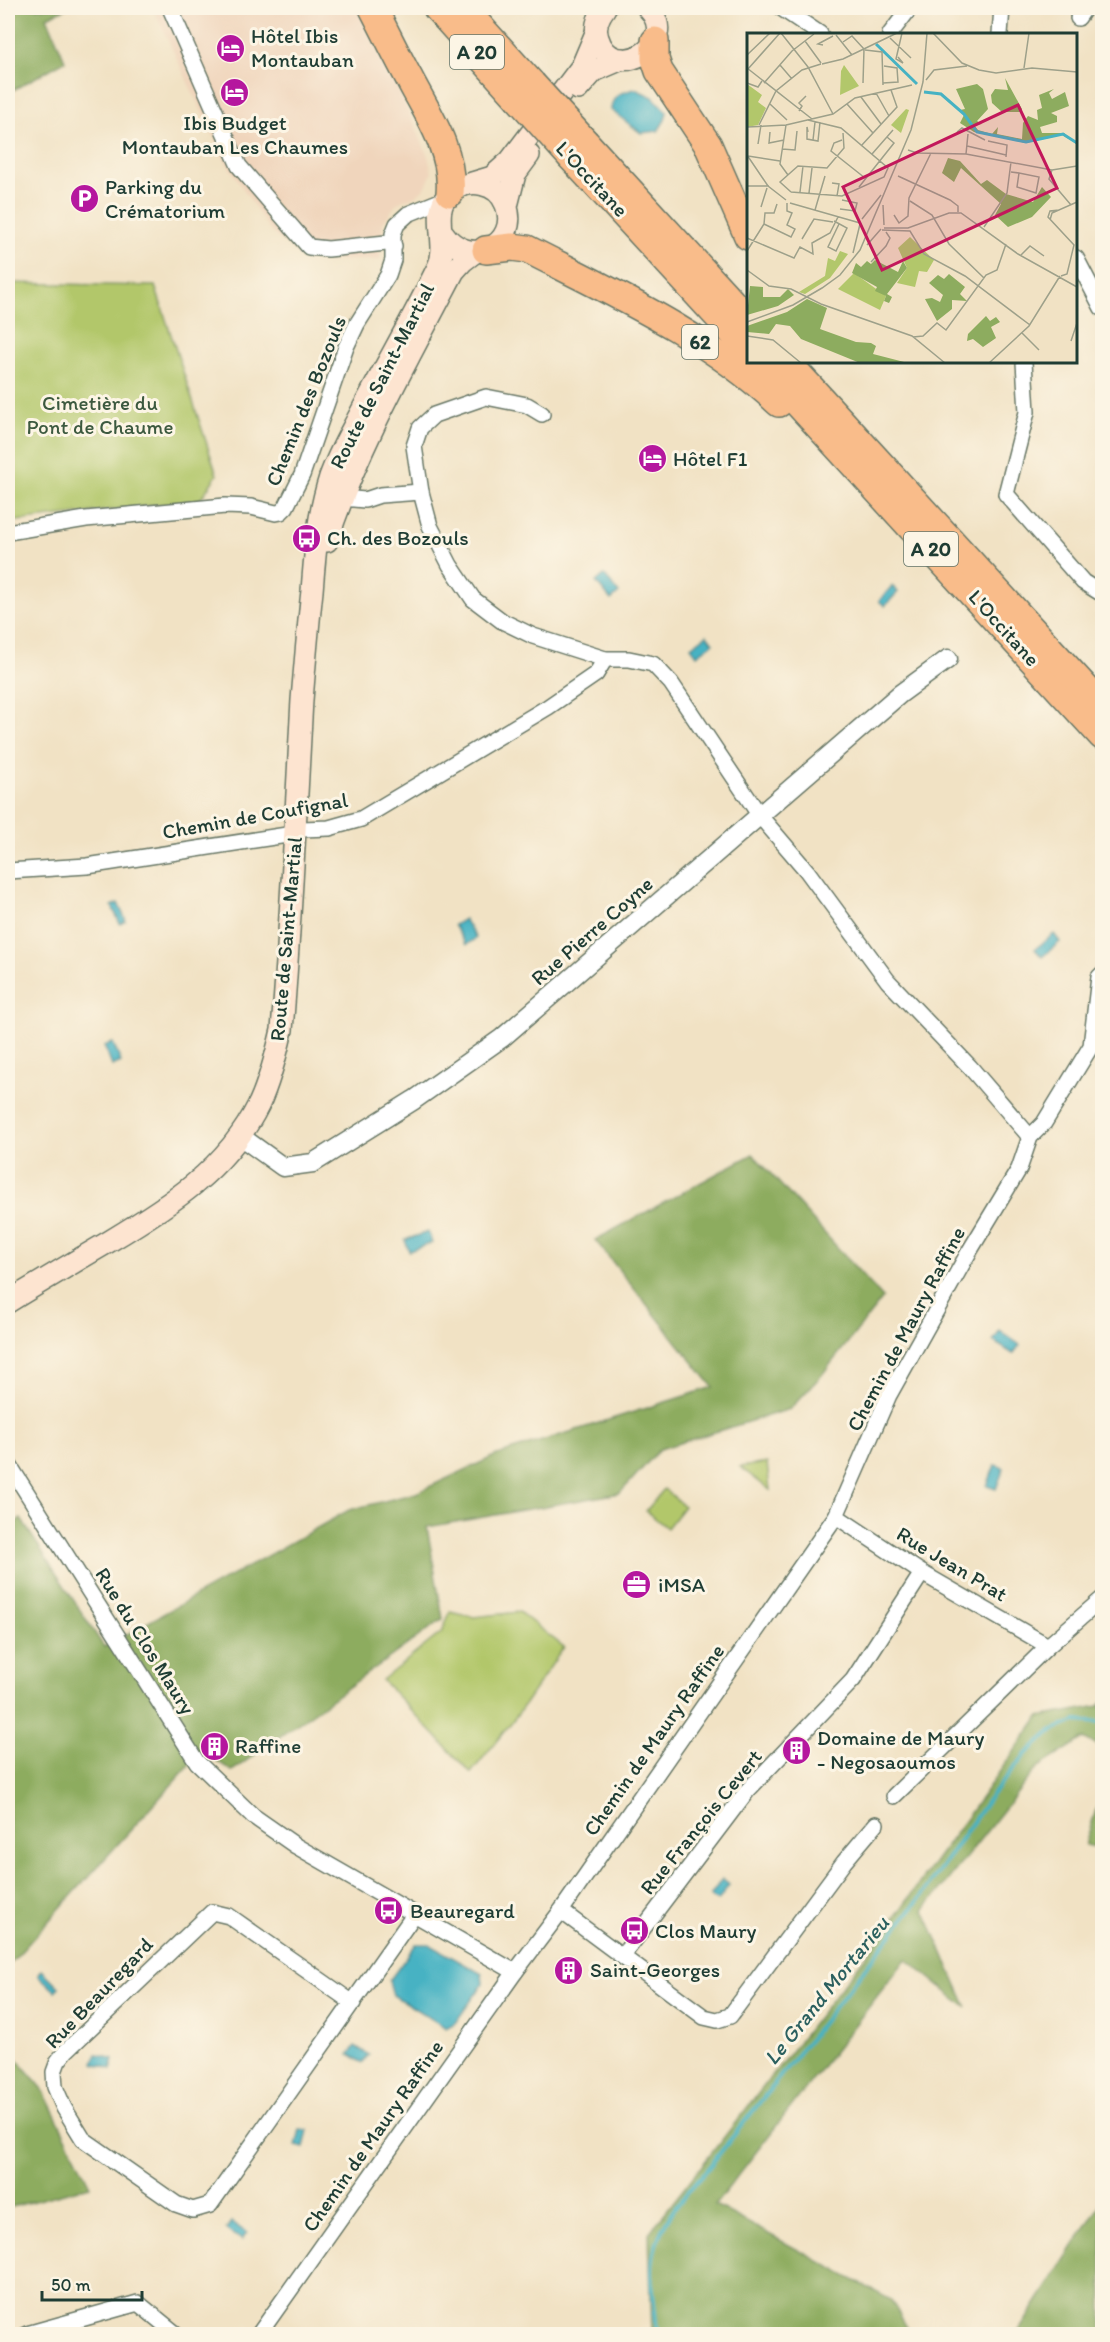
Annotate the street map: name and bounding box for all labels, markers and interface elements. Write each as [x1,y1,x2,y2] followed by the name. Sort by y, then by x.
[251,23,354,72] place label: Hôtel Ibis Montauban
[214,32,246,64] hotel icon: Hôtel Ibis Montauban
[747,33,1077,363] inset map
[450,35,504,69] road number: A 20
[219,76,251,108] hotel icon: Ibis Budget Montauban Les Chaumes
[122,110,348,159] place label: Ibis Budget Montauban Les Chaumes
[551,136,634,222] street label: L'Occitane
[105,174,225,223] place label: Parking du Crématorium
[68,183,100,215] parking icon: Parking du Crématorium
[324,279,439,473] street label: Route de Saint-Martial
[260,312,351,490] street label: Chemin des Bozouls
[682,325,718,359] road number: 62
[27,390,173,439] park label: Cimetière du Pont de Chaume
[636,443,668,475] hotel icon: Hôtel F1
[673,446,748,471] place label: Hôtel F1
[290,522,322,554] bus stop icon: Ch. des Bozouls
[327,525,469,550] place label: Ch. des Bozouls
[904,532,958,566] road number: A 20
[963,584,1045,671] street label: L'Occitane
[160,787,350,844] street label: Chemin de Coufignal
[264,836,307,1042] street label: Route de Saint-Martial
[526,871,658,990] street label: Rue Pierre Coyne
[841,1222,970,1435] street label: Chemin de Maury Raffine
[892,1521,1012,1606] street label: Rue Jean Prat
[90,1563,201,1719] street label: Rue du Clos Maury
[621,1569,653,1601] office icon: iMSA
[658,1572,706,1597] place label: iMSA
[578,1639,729,1840] street label: Chemin de Maury Raffine
[817,1725,984,1774] place label: Domaine de Maury - Negosaoumos
[198,1730,230,1762] building icon: Raffine
[235,1733,301,1758] place label: Raffine
[780,1734,812,1766] building icon: Domaine de Maury - Negosaoumos
[634,1744,767,1899] street label: Rue François Cevert
[373,1895,405,1927] bus stop icon: Beauregard
[410,1898,515,1923] place label: Beauregard
[758,1910,895,2070] water label: Le Grand Mortarieu
[618,1915,650,1947] bus stop icon: Clos Maury
[655,1918,757,1943] place label: Clos Maury
[39,1932,158,2053] street label: Rue Beauregard
[553,1954,585,1986] building icon: Saint-Georges
[590,1957,720,1982] place label: Saint-Georges
[297,2035,448,2236] street label: Chemin de Maury Raffine
[42,2264,142,2302] scale bar
[51,2274,91,2296] text: 50 m

